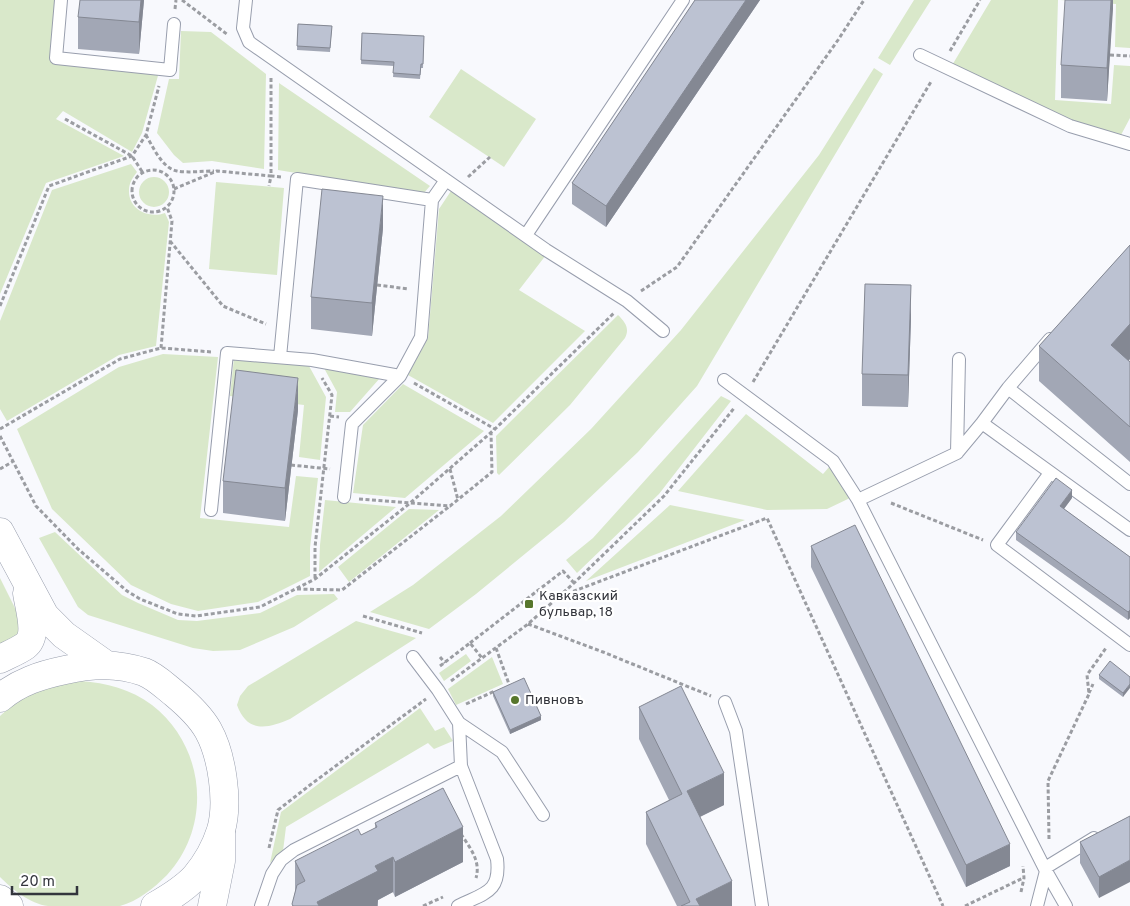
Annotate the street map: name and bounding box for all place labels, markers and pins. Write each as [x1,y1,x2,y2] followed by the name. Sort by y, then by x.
[539,588,618,621] place label: Кавказский бульвар, 18
[523,598,535,610] marker: Кавказский бульвар, 18
[525,692,584,709] place label: Пивновъ
[509,694,521,706] marker: Пивновъ

